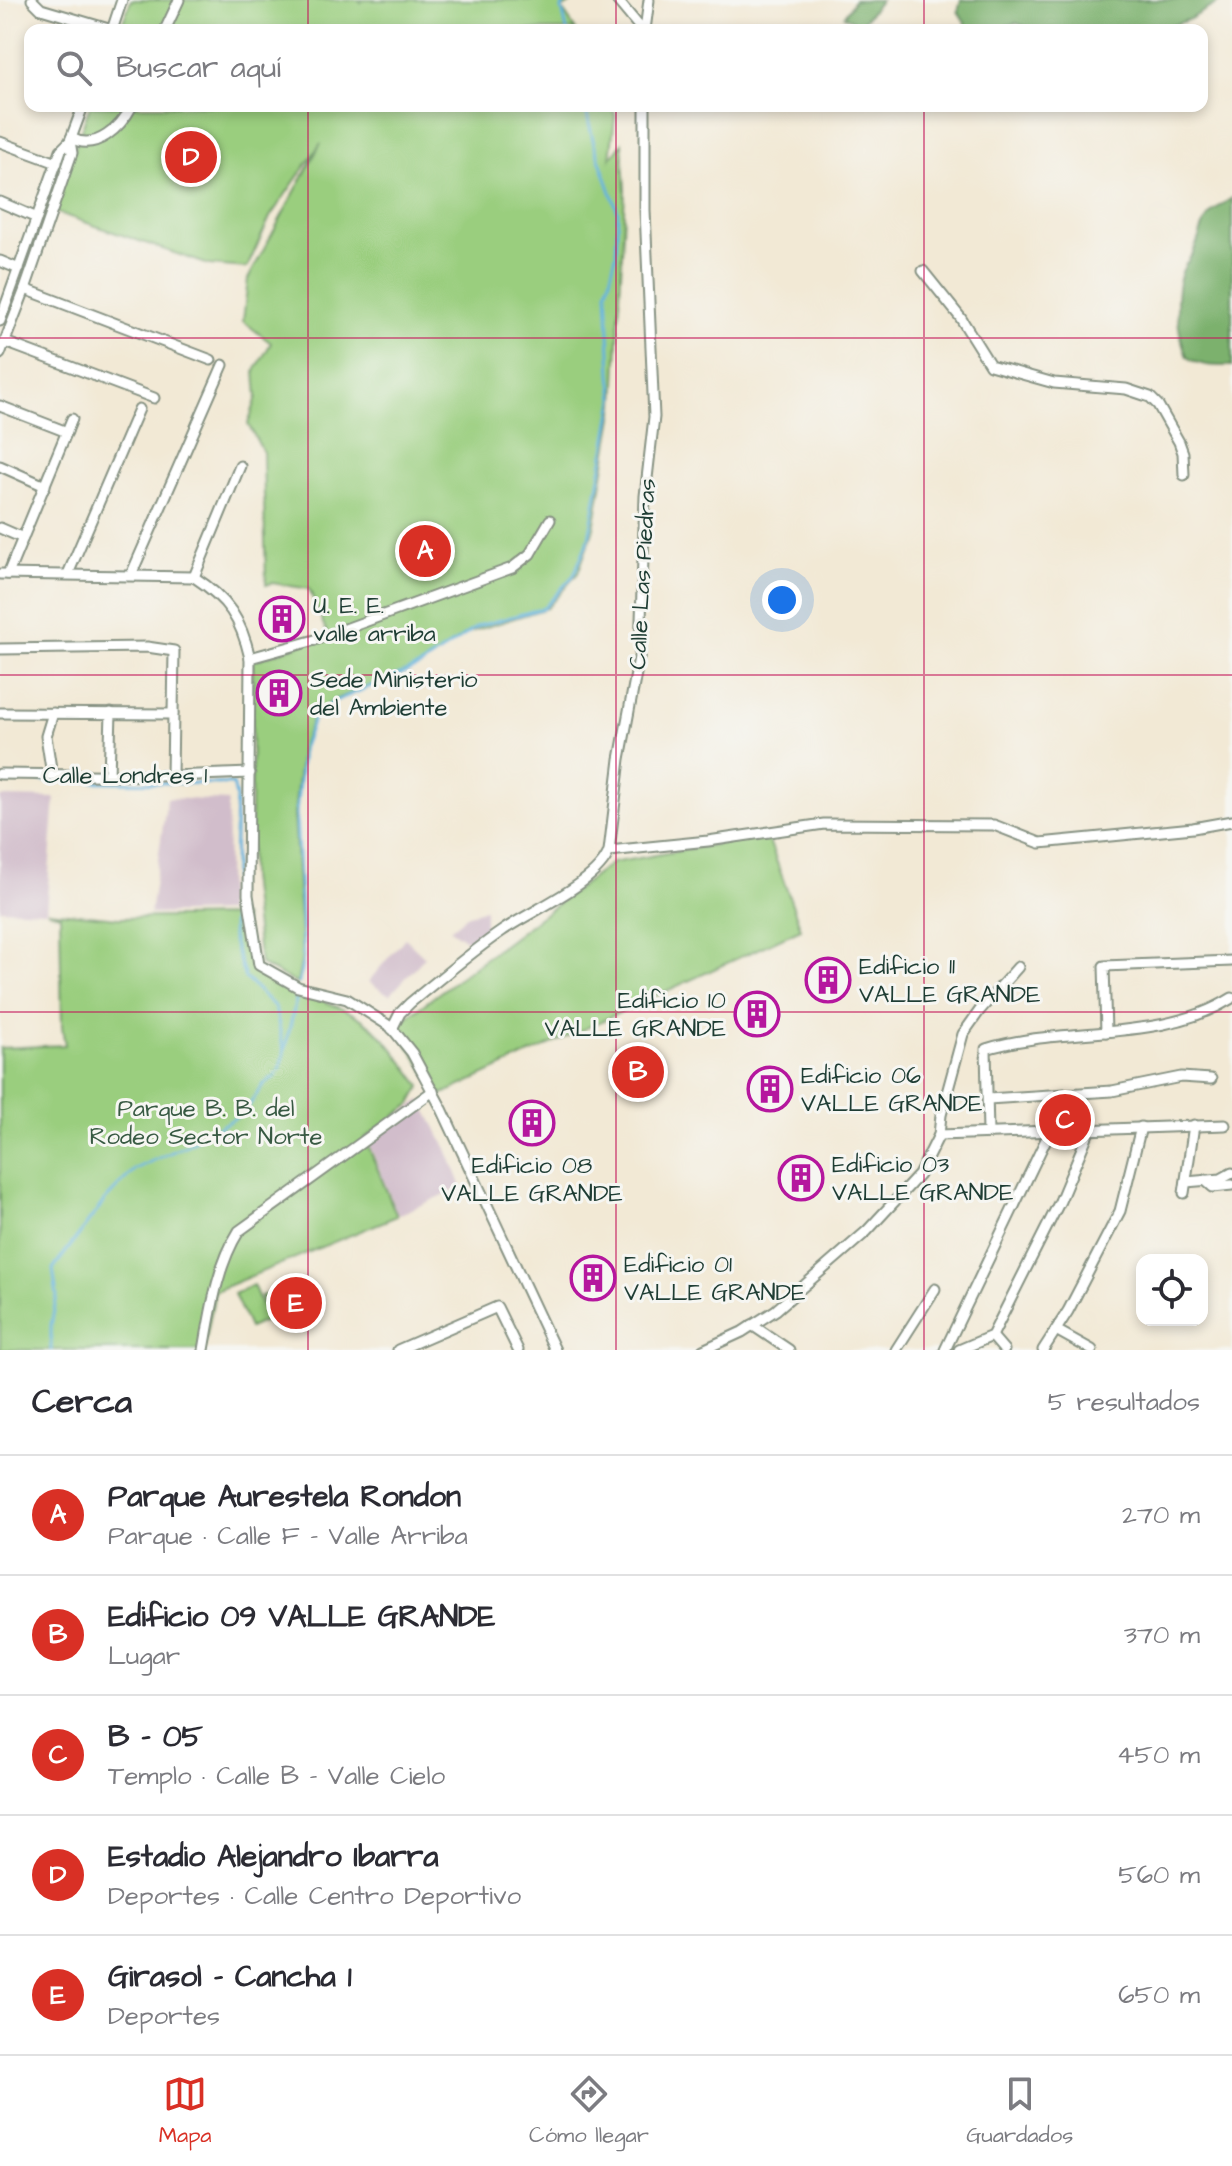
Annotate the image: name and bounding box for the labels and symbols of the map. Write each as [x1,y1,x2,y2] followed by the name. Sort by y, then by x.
[165,127,217,187] pin: D
[621,478,665,671] street label: Calle Las Piedras
[399,521,451,581] pin: A
[762,580,802,620] your location
[313,589,436,651] place label: U. E. E. valle arriba
[258,595,306,643] building icon: U. E. E. valle arriba
[310,663,478,725] place label: Sede Ministerio del Ambiente
[255,669,303,717] building icon: Sede Ministerio del Ambiente
[43,759,207,793] street label: Calle Londres 1
[859,950,1040,1012] place label: Edificio 11 VALLE GRANDE
[804,956,852,1004] building icon: Edificio 11 VALLE GRANDE
[545,984,726,1046] place label: Edificio 10 VALLE GRANDE
[733,990,781,1038] building icon: Edificio 10 VALLE GRANDE
[612,1042,664,1102] pin: B
[801,1059,982,1121] place label: Edificio 06 VALLE GRANDE
[746,1065,794,1113] building icon: Edificio 06 VALLE GRANDE
[1039,1090,1091,1150] pin: C
[89,1092,323,1154] park label: Parque B. B. del Rodeo Sector Norte
[508,1099,556,1147] building icon: Edificio 08 VALLE GRANDE
[832,1148,1013,1210] place label: Edificio 03 VALLE GRANDE
[441,1149,623,1211] place label: Edificio 08 VALLE GRANDE
[777,1154,825,1202] building icon: Edificio 03 VALLE GRANDE
[624,1248,805,1310] place label: Edificio 01 VALLE GRANDE
[569,1254,617,1302] building icon: Edificio 01 VALLE GRANDE
[270,1273,322,1333] pin: E

